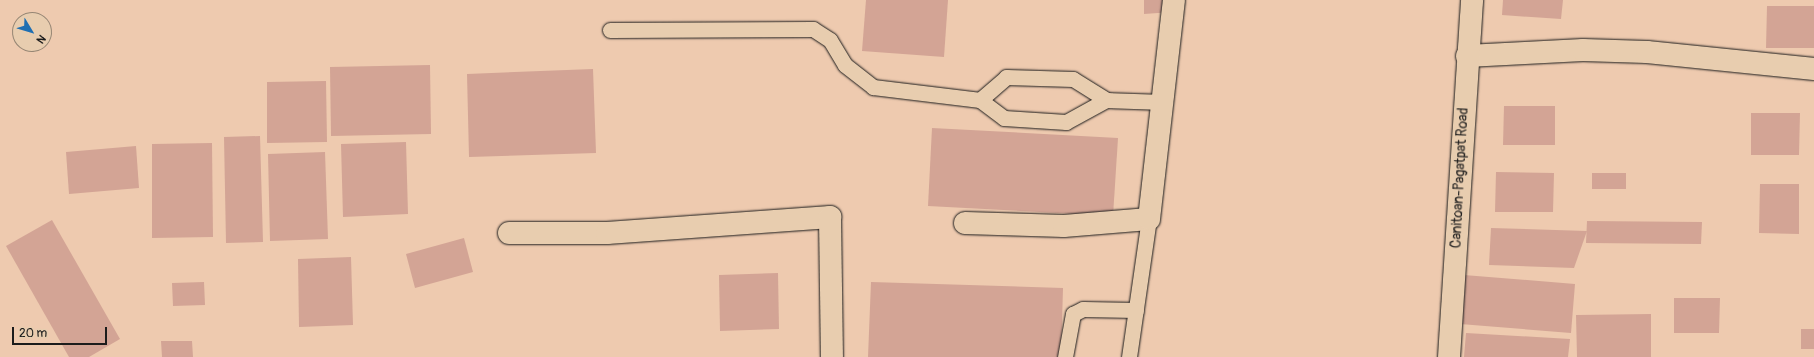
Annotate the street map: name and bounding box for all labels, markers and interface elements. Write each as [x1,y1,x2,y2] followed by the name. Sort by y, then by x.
[12,12,52,52] north arrow
[34,32,48,46] text: N
[1448,107,1472,249] street label: Canitoan-Pagatpat Road
[14,319,109,345] scale bar
[19,326,47,341] text: 20 m

